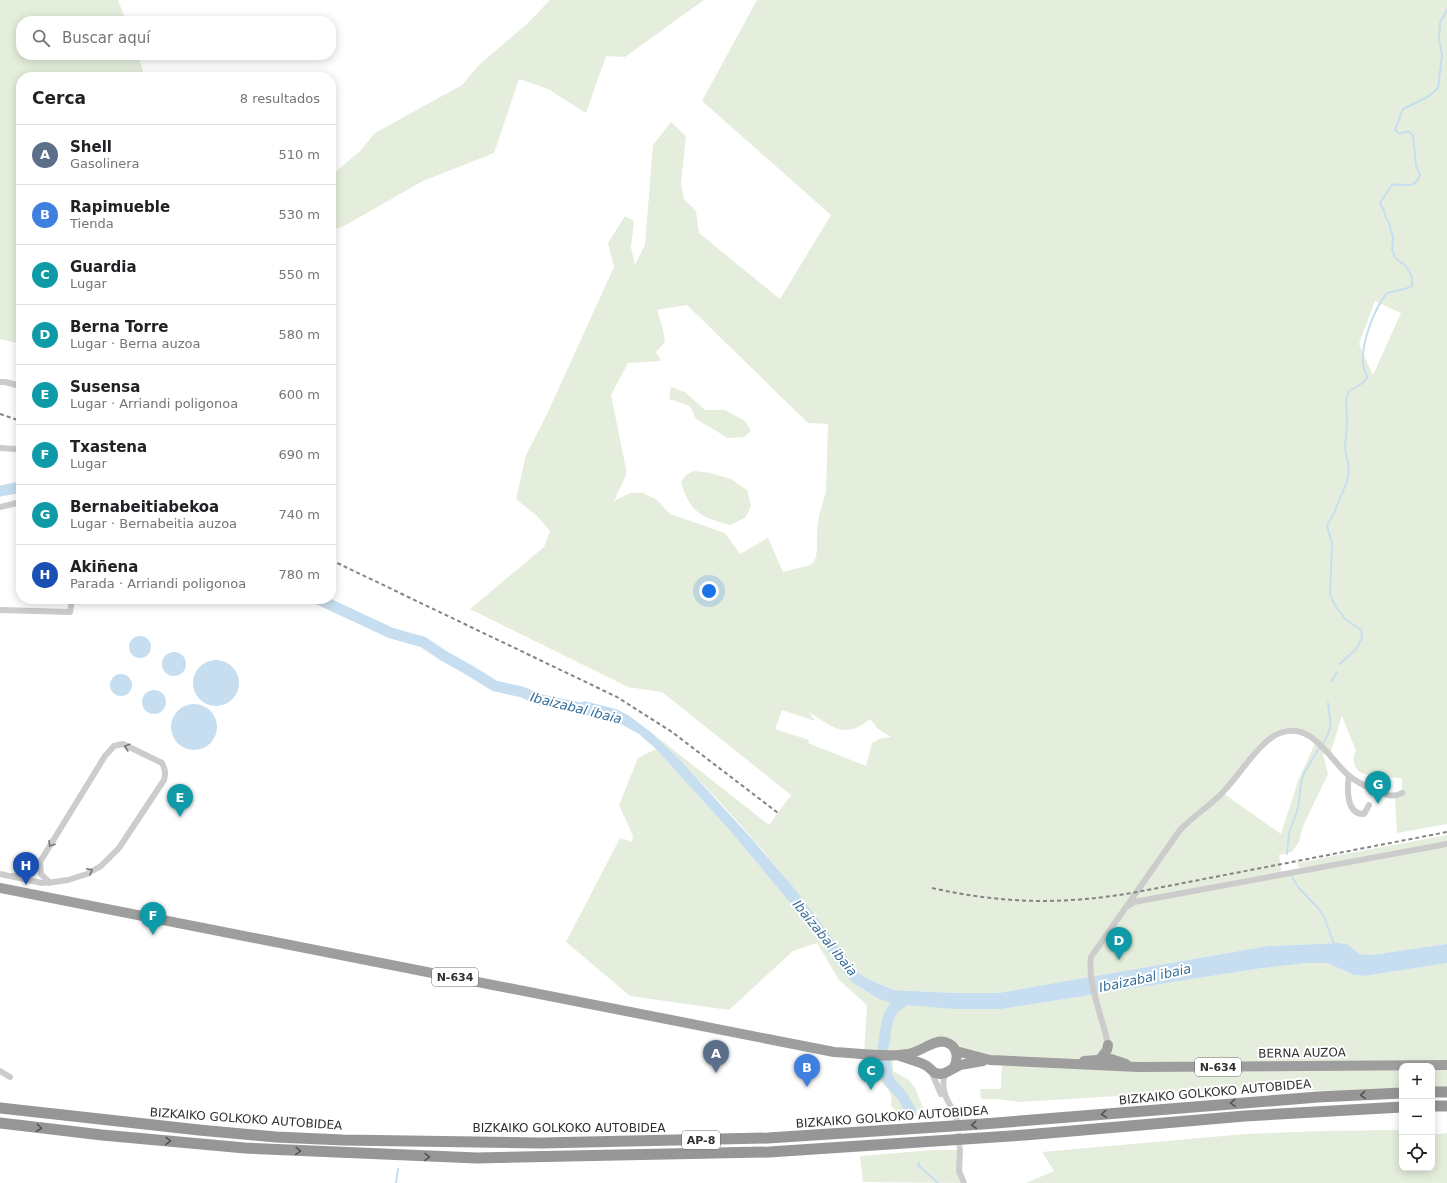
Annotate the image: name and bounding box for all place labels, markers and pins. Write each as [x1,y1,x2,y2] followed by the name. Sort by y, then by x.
[1365,771,1391,804] pin: G
[167,784,193,817] pin: E
[13,852,39,885] pin: H
[140,902,166,935] pin: F
[1106,927,1132,960] pin: D
[703,1040,729,1073] pin: A
[794,1054,820,1087] pin: B
[858,1057,884,1090] pin: C

